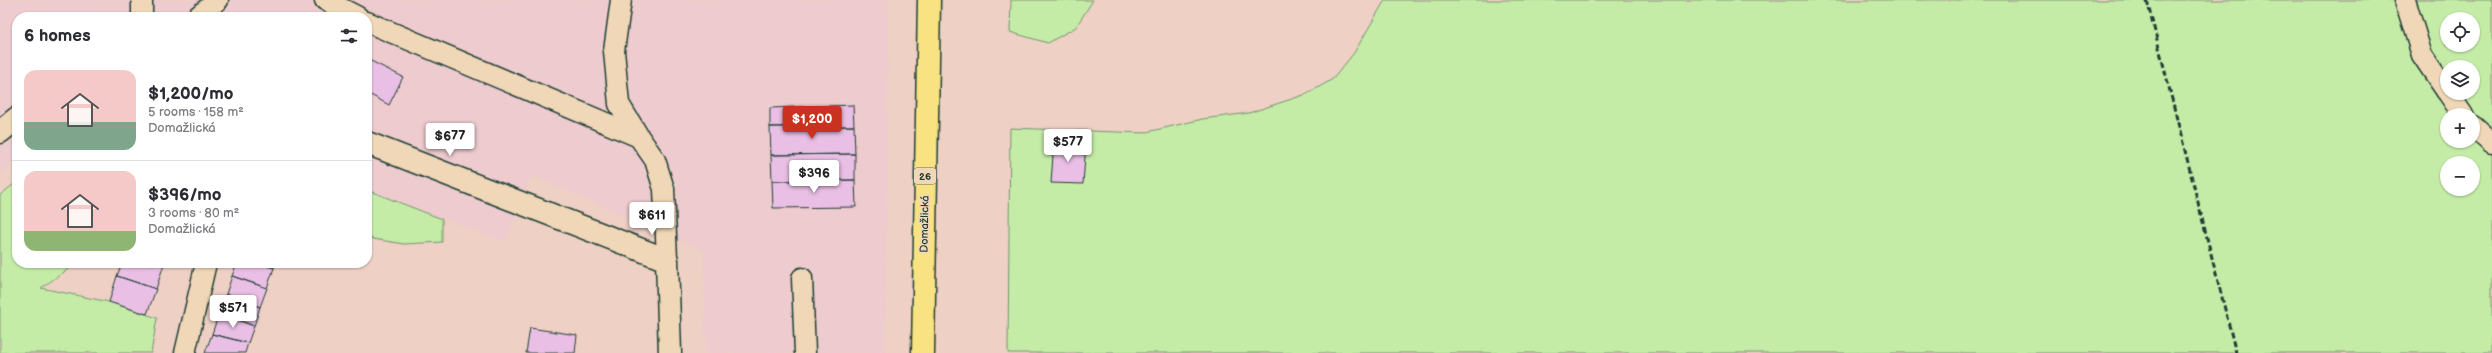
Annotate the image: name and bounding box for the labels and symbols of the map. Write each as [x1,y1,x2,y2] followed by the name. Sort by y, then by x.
[779,106,845,140] pin: $1,200
[426,123,474,157] pin: $677
[1044,129,1092,163] pin: $577
[790,160,838,194] pin: $396
[914,168,936,184] road number: 26
[918,195,931,253] street label: Domažlická
[628,202,676,236] pin: $611
[209,295,257,329] pin: $571

